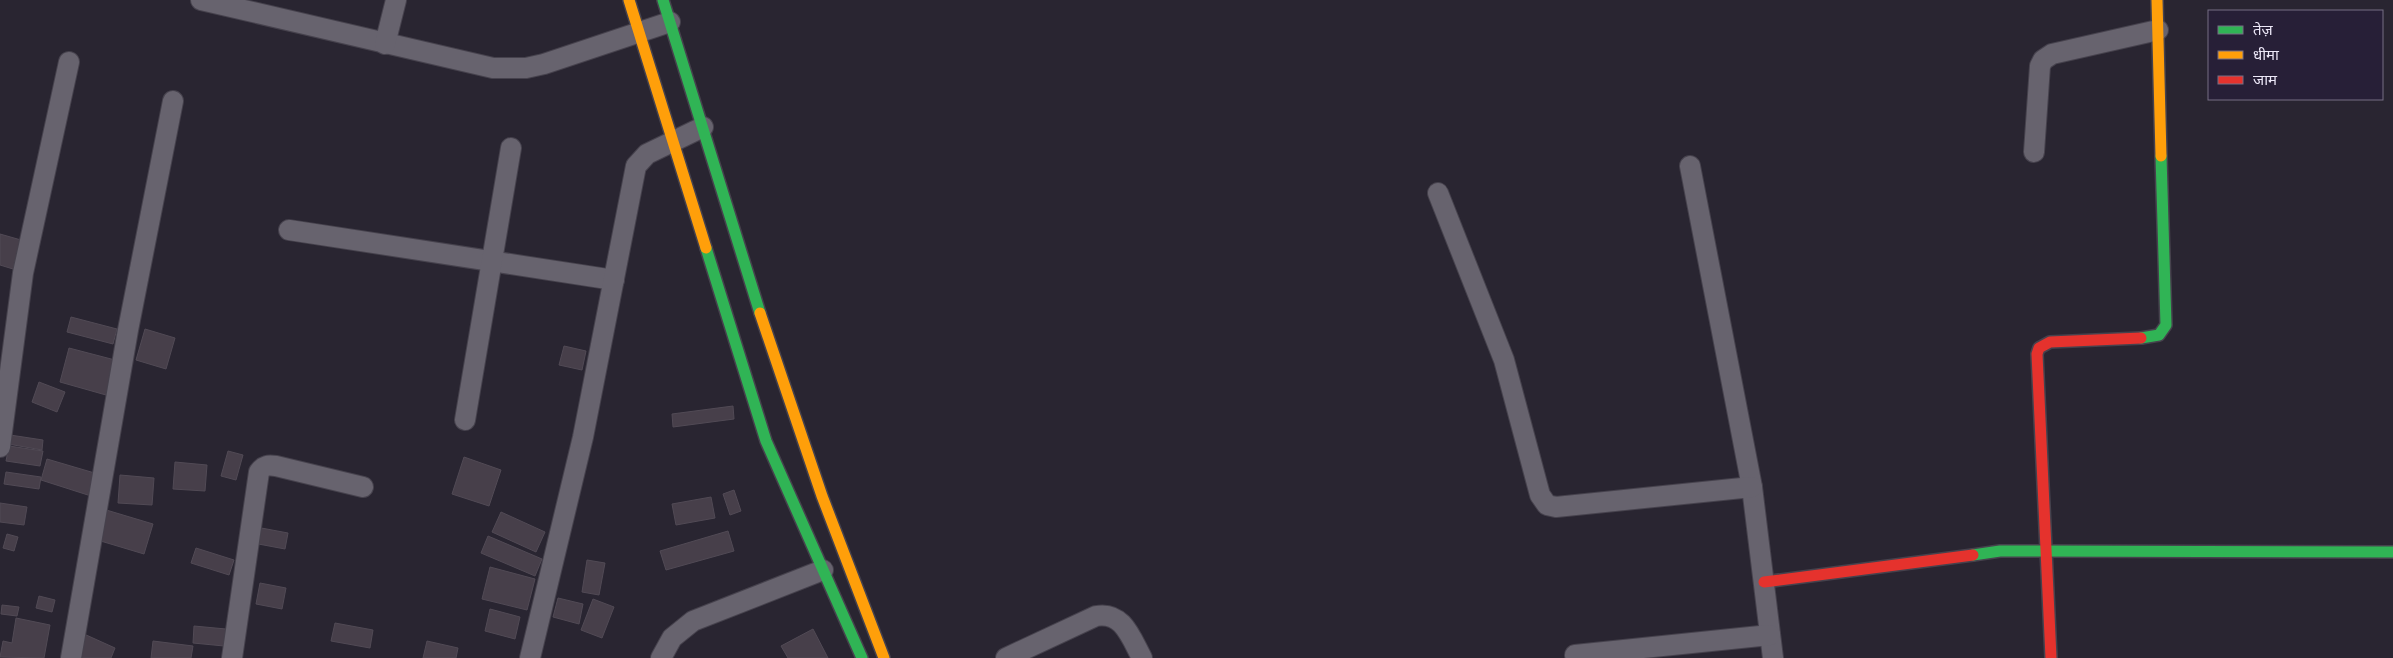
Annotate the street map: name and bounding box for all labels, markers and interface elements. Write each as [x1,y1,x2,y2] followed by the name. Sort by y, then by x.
[2208,10,2383,100] legend
[2253,19,2274,42] text: तेज़
[2253,44,2280,67] text: धीमा
[2253,69,2278,92] text: जाम

